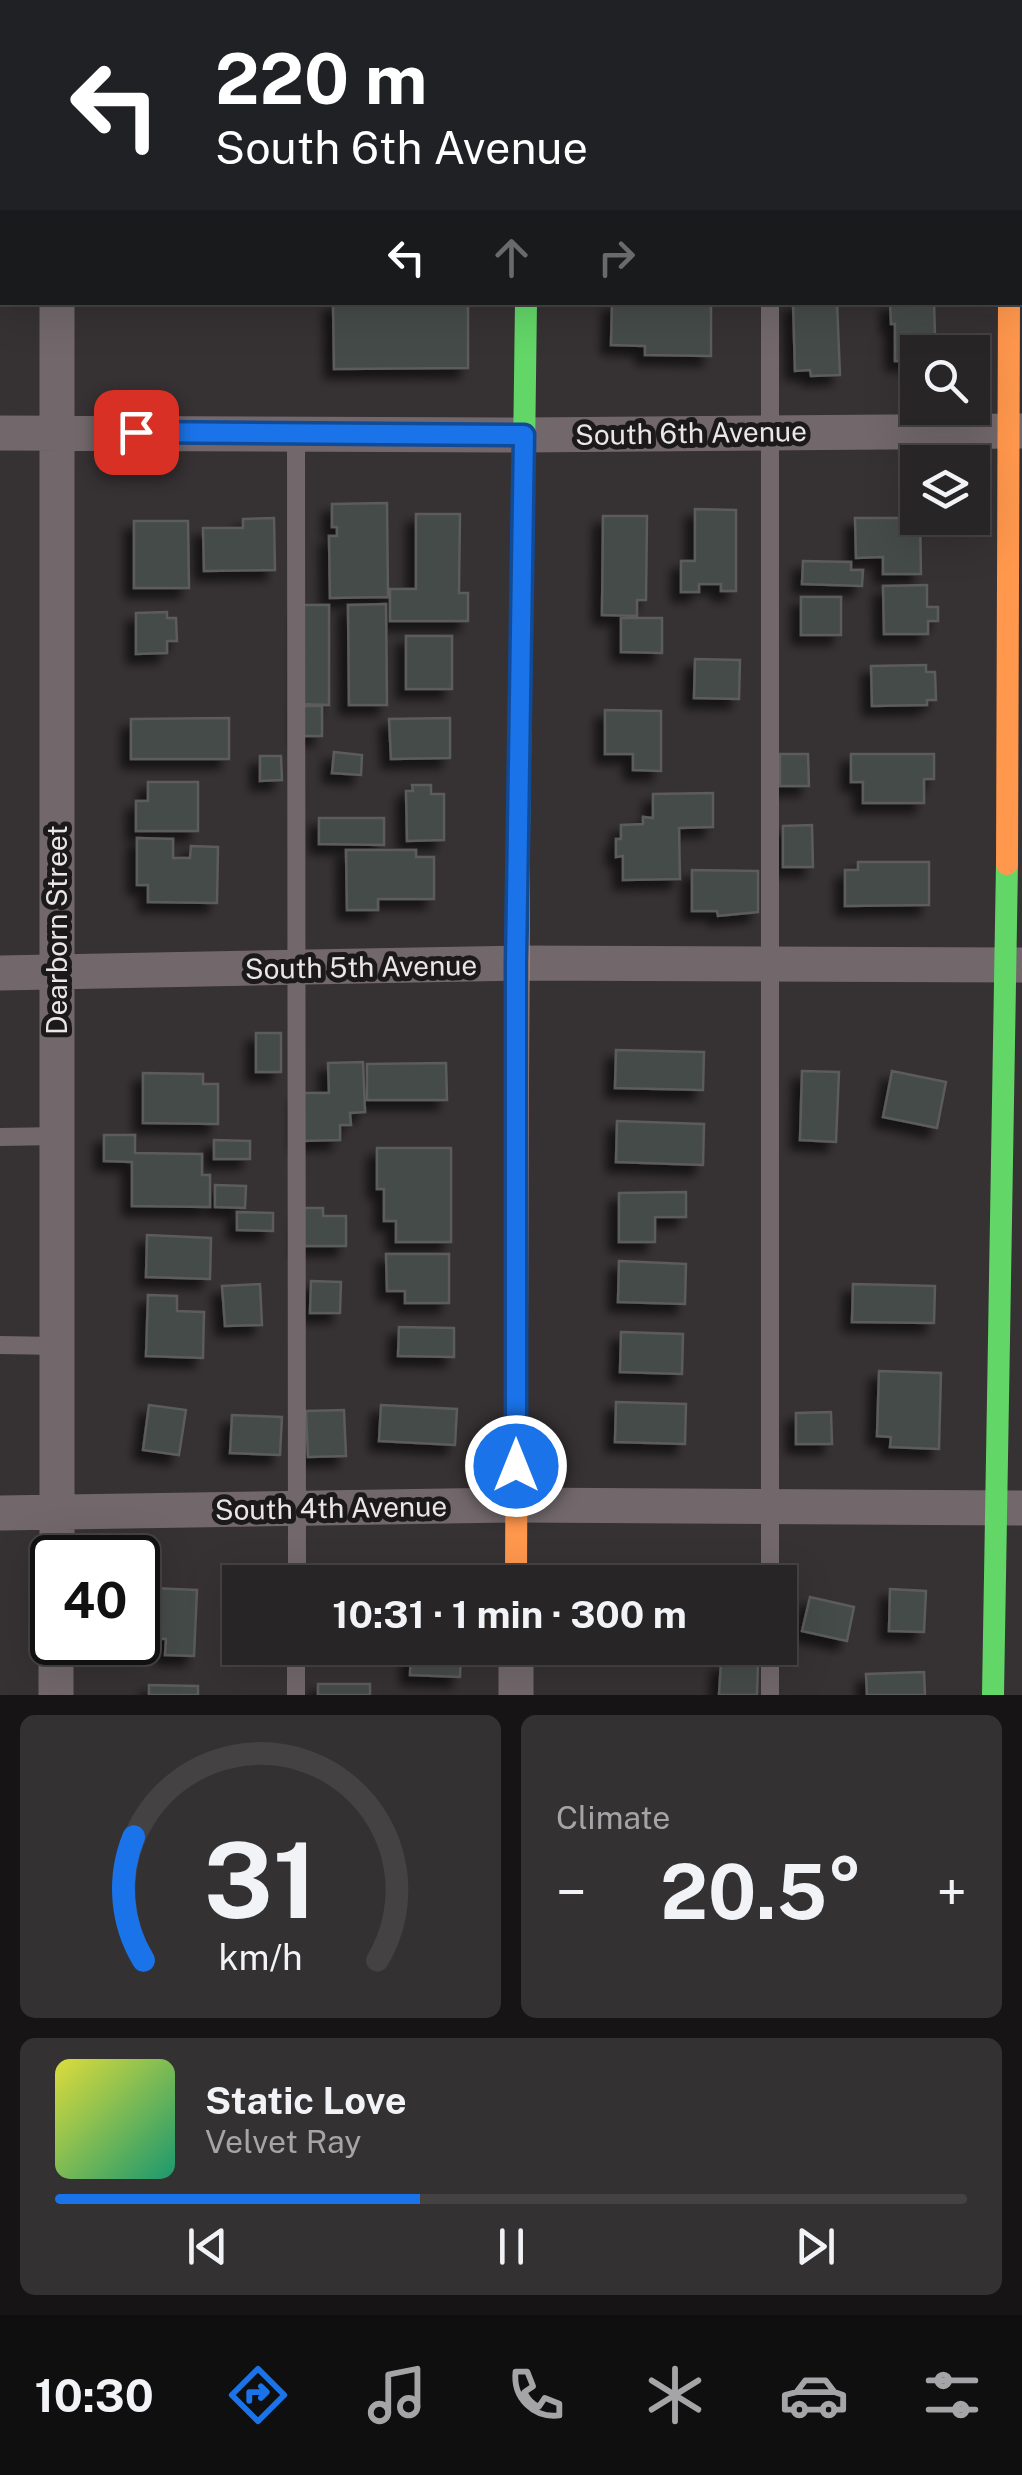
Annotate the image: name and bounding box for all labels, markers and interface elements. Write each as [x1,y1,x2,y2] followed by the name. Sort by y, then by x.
[215,37,428,120] text: 220 m
[50,40,180,170] icon: left
[215,121,588,174] text: South 6th Avenue
[379,230,434,285] icon: left
[484,230,539,285] icon: ahead
[589,230,644,285] icon: right
[900,335,990,535] map controls
[900,335,990,425] button: search
[94,390,179,475] pin
[109,405,164,460] icon: arrive
[575,414,807,451] street label: South 6th Avenue
[900,445,990,535] button: layers
[40,825,73,1035] street label: Dearborn Street
[244,948,478,985] street label: South 5th Avenue
[464,1414,568,1518] position arrow
[215,1489,447,1526] street label: South 4th Avenue
[30,1535,160,1665] speed limit sign: 40
[332,1592,687,1637] text: 10:31 · 1 min · 300 m
[556,1799,670,1836] text: Climate
[204,1819,317,1941] text: 31
[660,1848,863,1936] text: 20.5°
[556,1860,587,1924] text: −
[936,1860,967,1924] text: +
[218,1936,303,1978] text: km/h
[205,2078,407,2123] text: Static Love
[205,2123,361,2160] text: Velvet Ray
[180,2219,235,2274] icon: previous
[484,2219,539,2274] icon: pause
[788,2219,843,2274] icon: next
[223,2360,293,2430] icon: directions
[362,2360,432,2430] icon: music
[501,2360,571,2430] icon: phone
[640,2360,710,2430] icon: climate
[779,2360,849,2430] icon: car
[917,2360,987,2430] icon: filters
[34,2369,154,2422] text: 10:30

